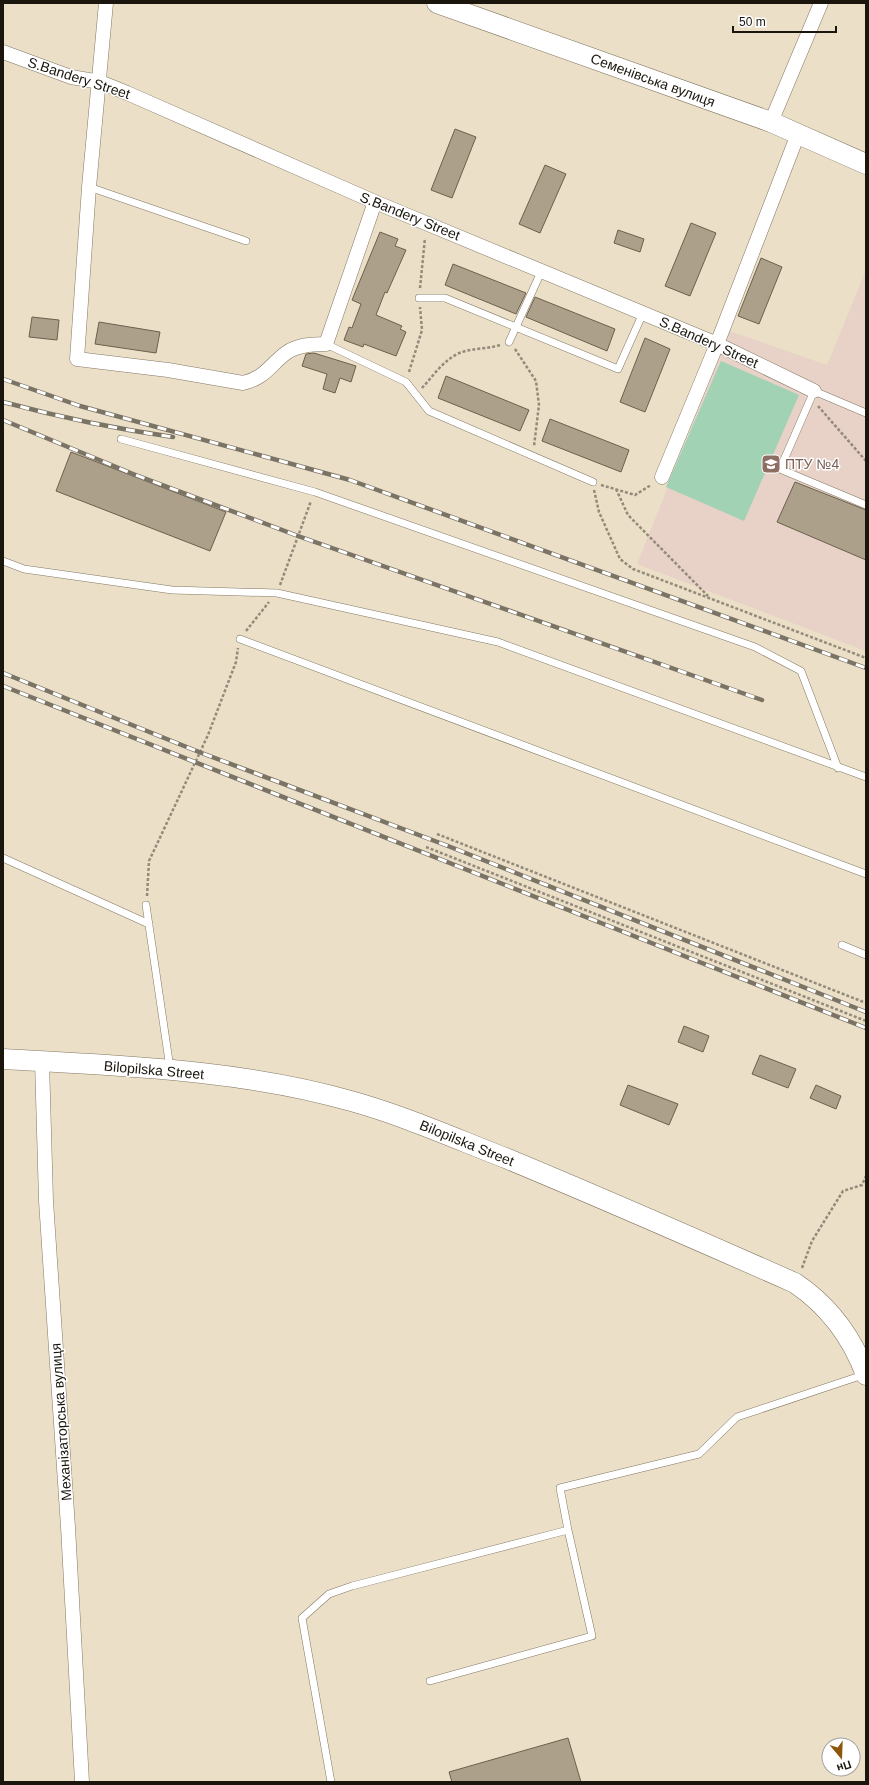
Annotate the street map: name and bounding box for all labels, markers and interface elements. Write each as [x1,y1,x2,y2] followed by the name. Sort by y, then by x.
[733,8,836,34] scale bar
[739,15,766,29] text: 50 m
[589,50,717,110] street label: Семенівська вулиця
[26,54,132,102] street label: S.Bandery Street
[358,189,463,243] street label: S.Bandery Street
[657,313,761,371] street label: S.Bandery Street
[760,453,782,475] school or university icon: ПТУ №4
[785,456,839,472] place label: ПТУ №4
[103,1058,205,1082] street label: Bilopilska Street
[417,1117,517,1169] street label: Bilopilska Street
[47,1342,75,1502] street label: Механізаторська вулиця
[821,1737,861,1777] north arrow
[835,1758,853,1774] text: Пн

